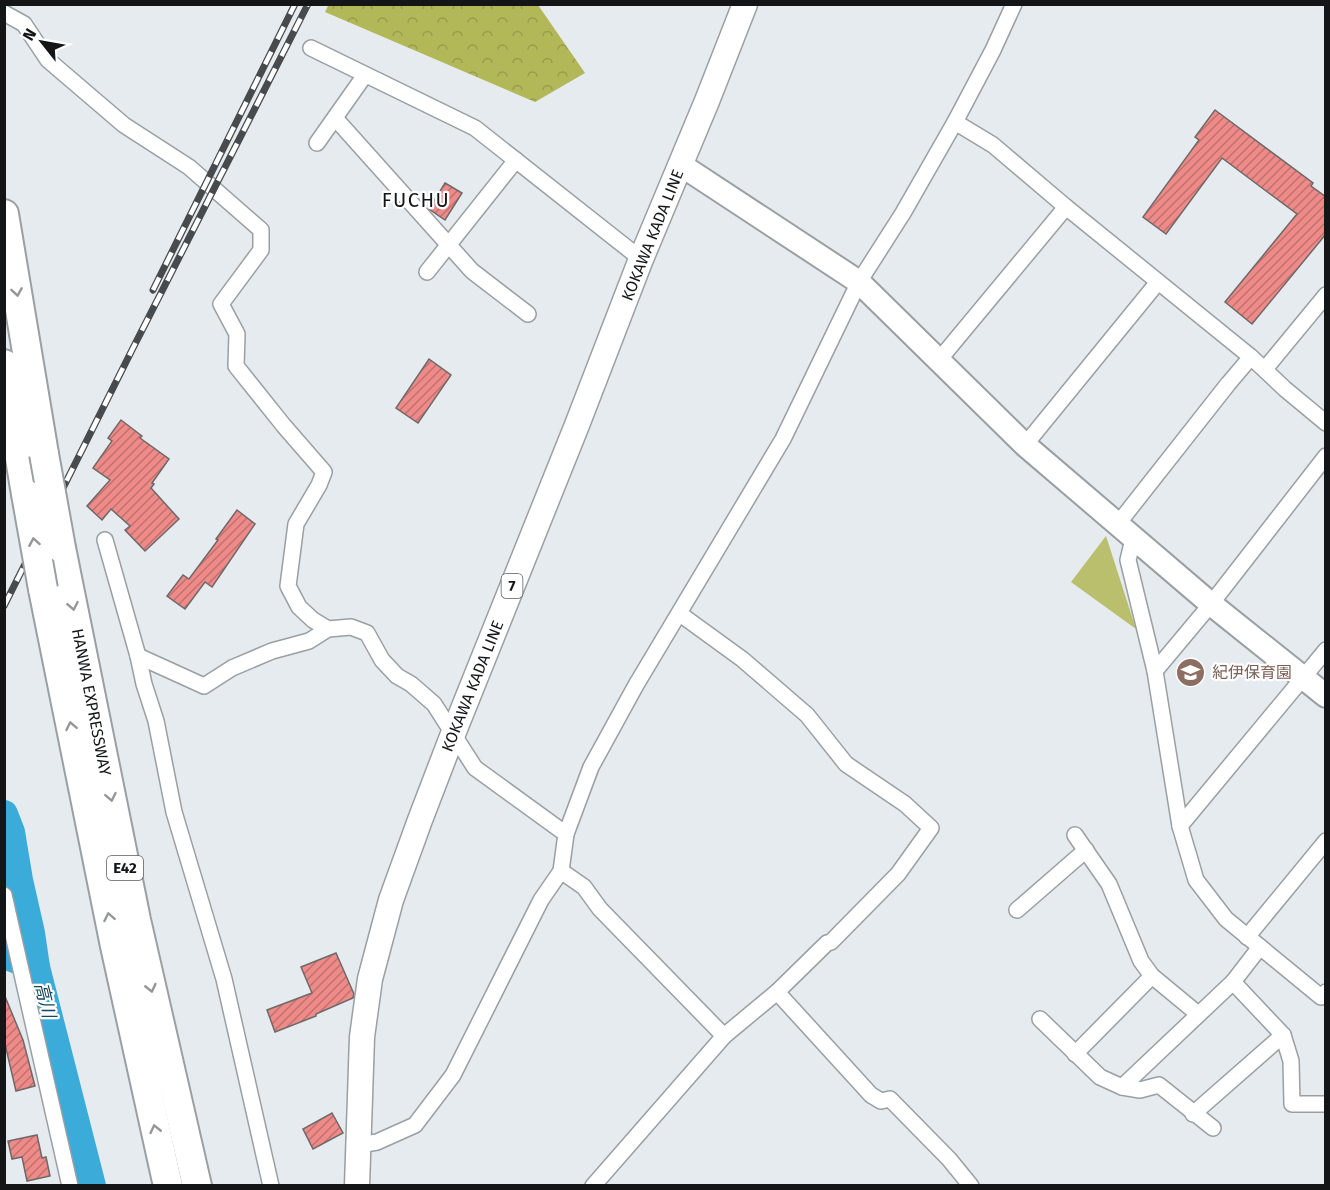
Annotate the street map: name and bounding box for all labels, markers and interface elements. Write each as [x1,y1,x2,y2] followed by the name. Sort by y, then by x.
[12,12,72,72] north arrow
[19,25,40,44] text: N
[617,167,687,304] street label: KOKAWA KADA LINE
[382,188,450,212] district label: FUCHU
[11,288,23,297] one-way arrow
[29,537,41,546] one-way arrow
[502,574,522,598] road number: 7
[66,601,79,611] one-way arrow
[437,618,507,755] street label: KOKAWA KADA LINE
[68,627,115,778] street label: HANWA EXPRESSWAY
[1175,656,1207,688] school or university icon: 紀伊保育園
[1212,663,1292,682] place label: 紀伊保育園
[65,722,78,732] one-way arrow
[104,792,117,802] one-way arrow
[107,856,143,880] road number: E42
[103,913,116,923] one-way arrow
[30,980,61,1022] water label: 高川
[144,983,157,993] one-way arrow
[149,1124,162,1134] one-way arrow

